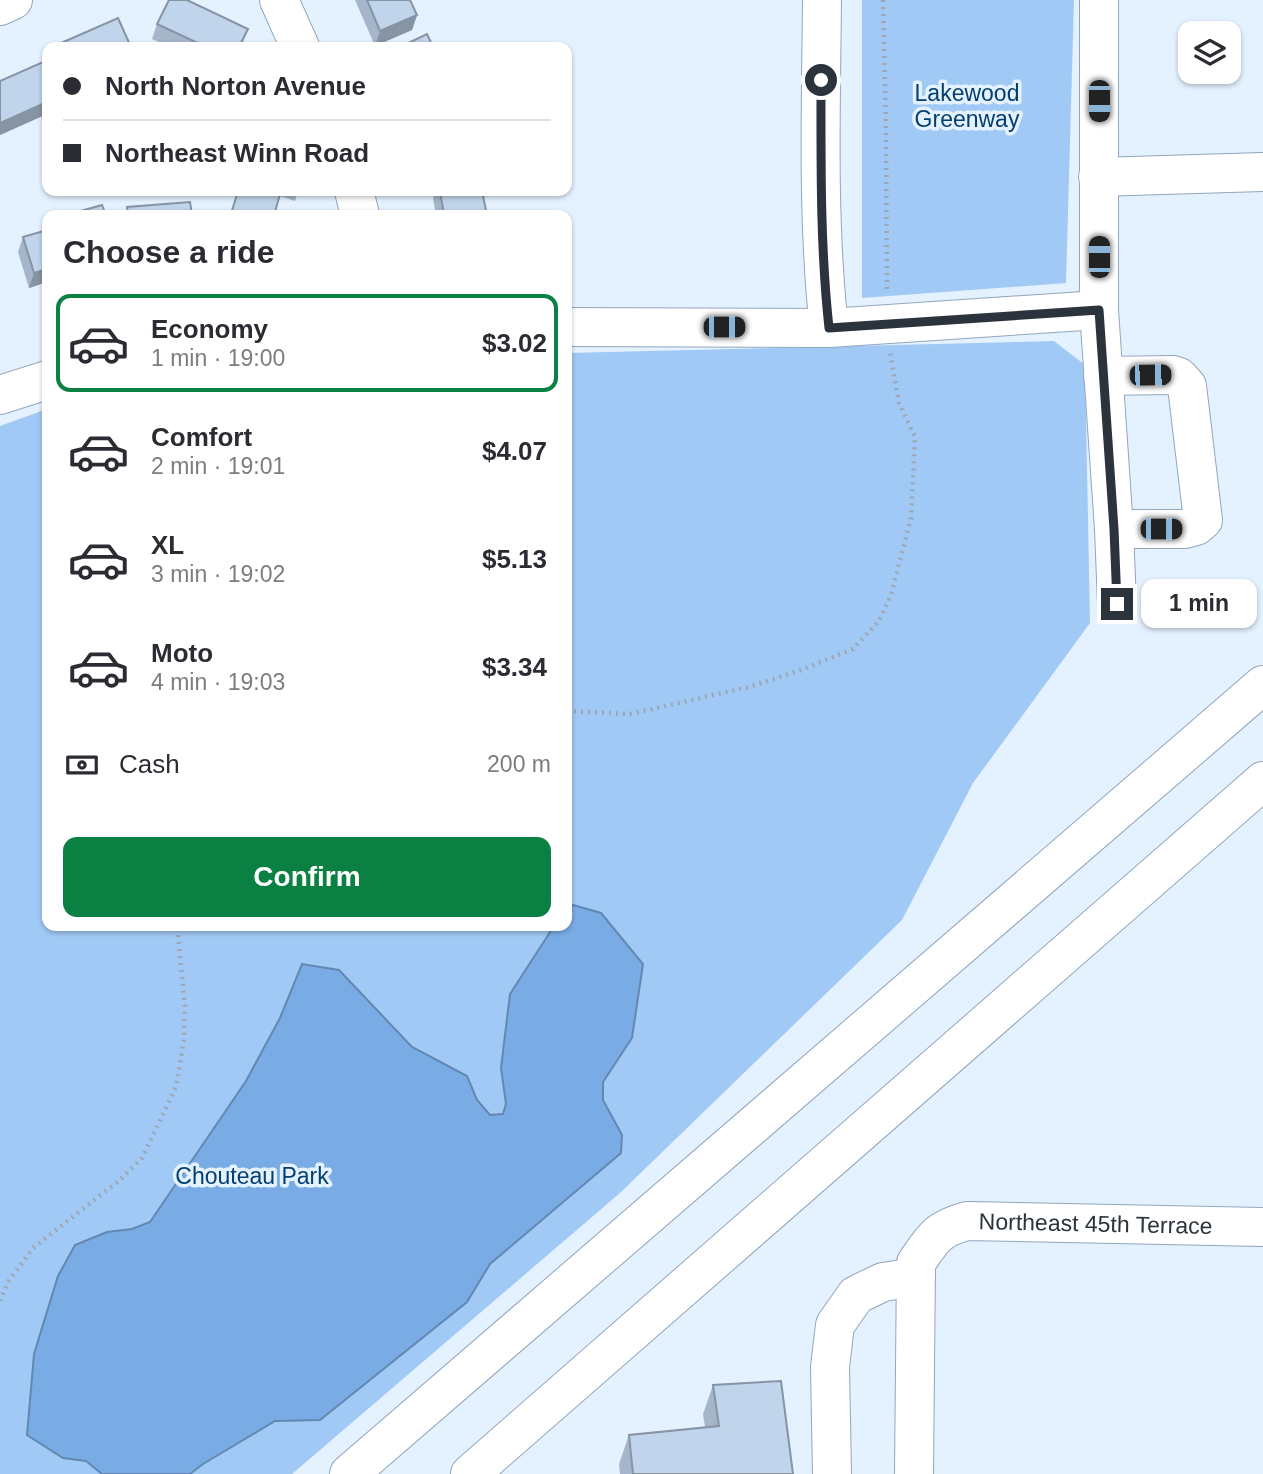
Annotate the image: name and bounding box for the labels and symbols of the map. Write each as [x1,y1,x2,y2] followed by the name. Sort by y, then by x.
[805,64,837,96] route start
[915,80,1020,132] park label: Lakewood Greenway
[1089,80,1110,122] car
[1089,236,1110,278] car
[704,317,746,338] car
[1129,364,1172,386] car
[1141,519,1183,540] car
[1142,580,1257,628] callout: 1 min
[1101,588,1133,620] route end
[175,1163,329,1189] park label: Chouteau Park
[979,1208,1213,1239] street label: Northeast 45th Terrace

